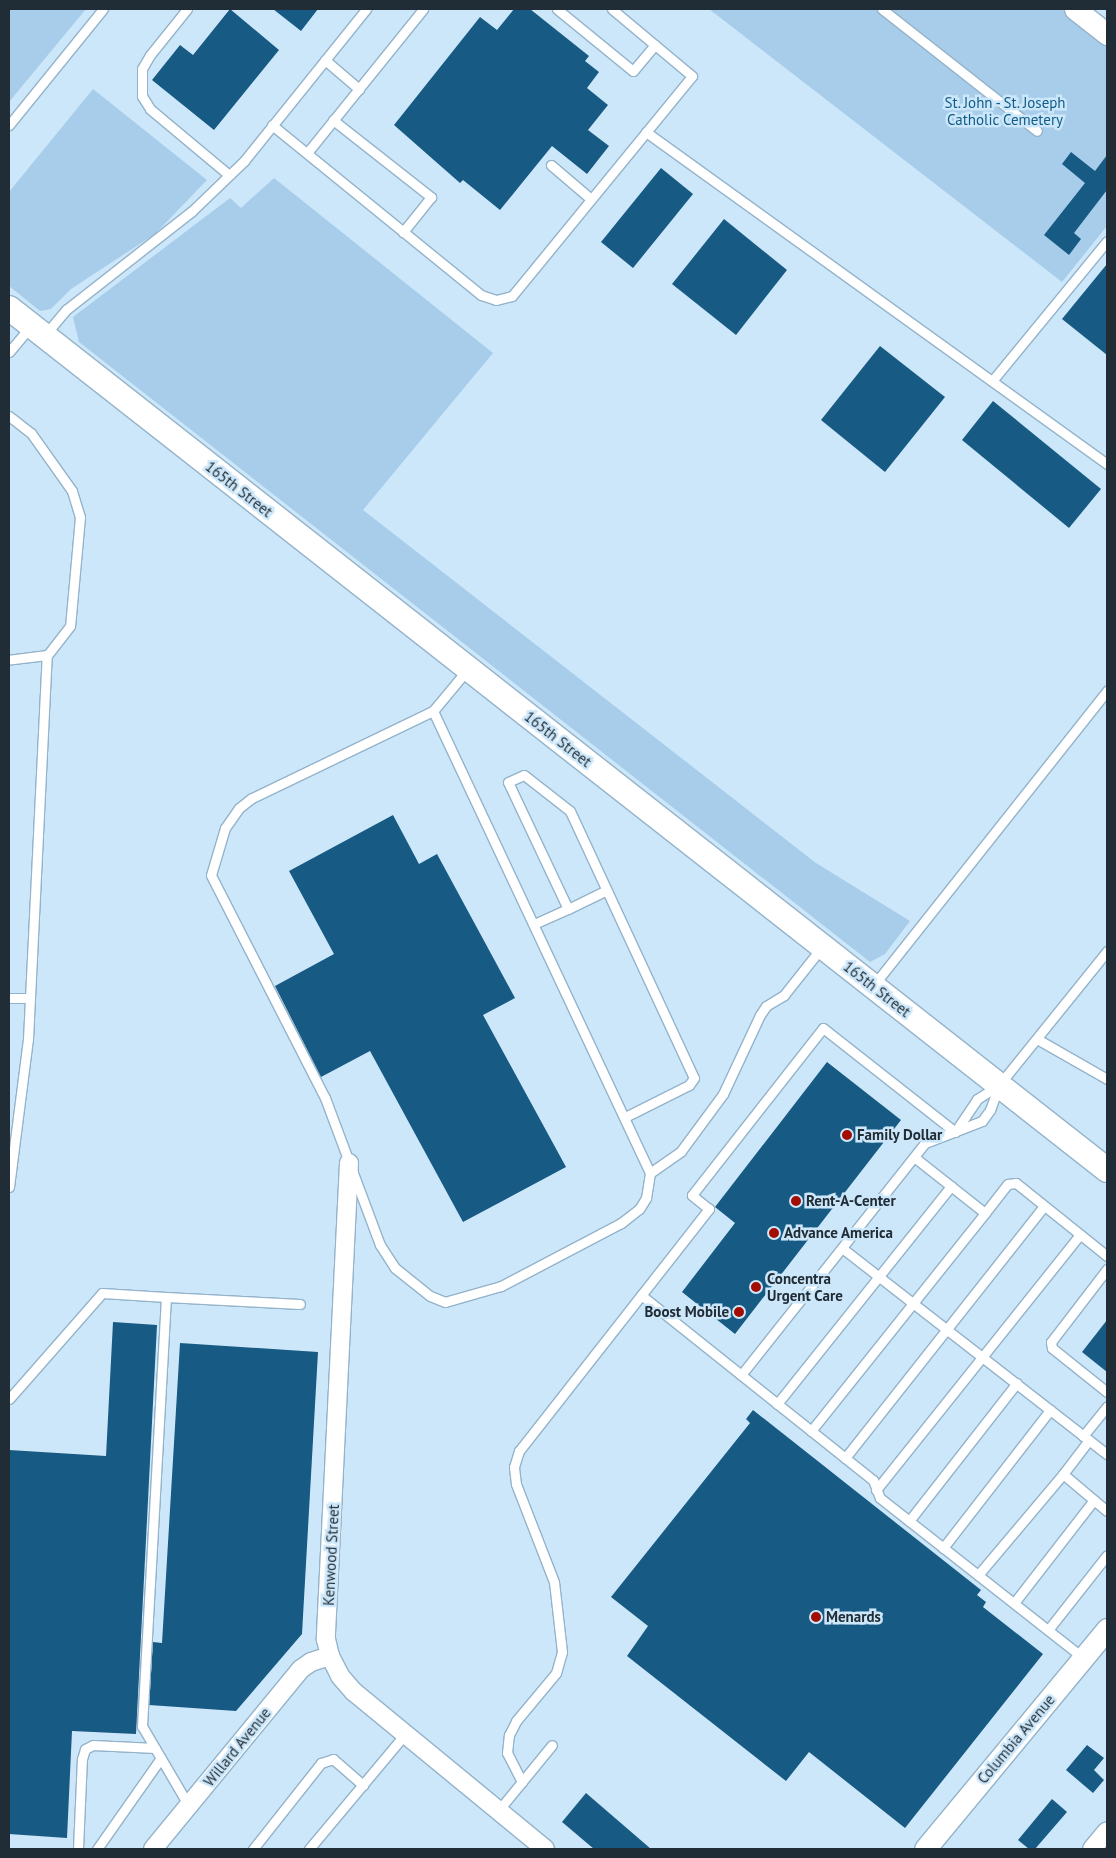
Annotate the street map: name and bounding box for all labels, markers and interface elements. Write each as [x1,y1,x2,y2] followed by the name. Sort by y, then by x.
[942,93,1068,128] park label: St. John - St. Joseph Catholic Cemetery
[202,457,276,521] street label: 165th Street
[521,707,595,771] street label: 165th Street
[840,957,914,1021] street label: 165th Street
[857,1126,943,1144] place label: Family Dollar
[841,1129,853,1141] marker: Family Dollar
[806,1192,896,1210] place label: Rent-A-Center
[790,1195,802,1207] marker: Rent-A-Center
[784,1224,894,1242] place label: Advance America
[768,1227,780,1239] marker: Advance America
[767,1269,843,1304] place label: Concentra Urgent Care
[749,1280,763,1294] marker: Concentra Urgent Care
[645,1303,729,1321] place label: Boost Mobile
[733,1306,745,1318] marker: Boost Mobile
[319,1504,343,1606] street label: Kenwood Street
[826,1608,881,1626] place label: Menards
[810,1611,822,1623] marker: Menards
[973,1691,1059,1787] street label: Columbia Avenue
[200,1704,274,1790] street label: Willard Avenue

